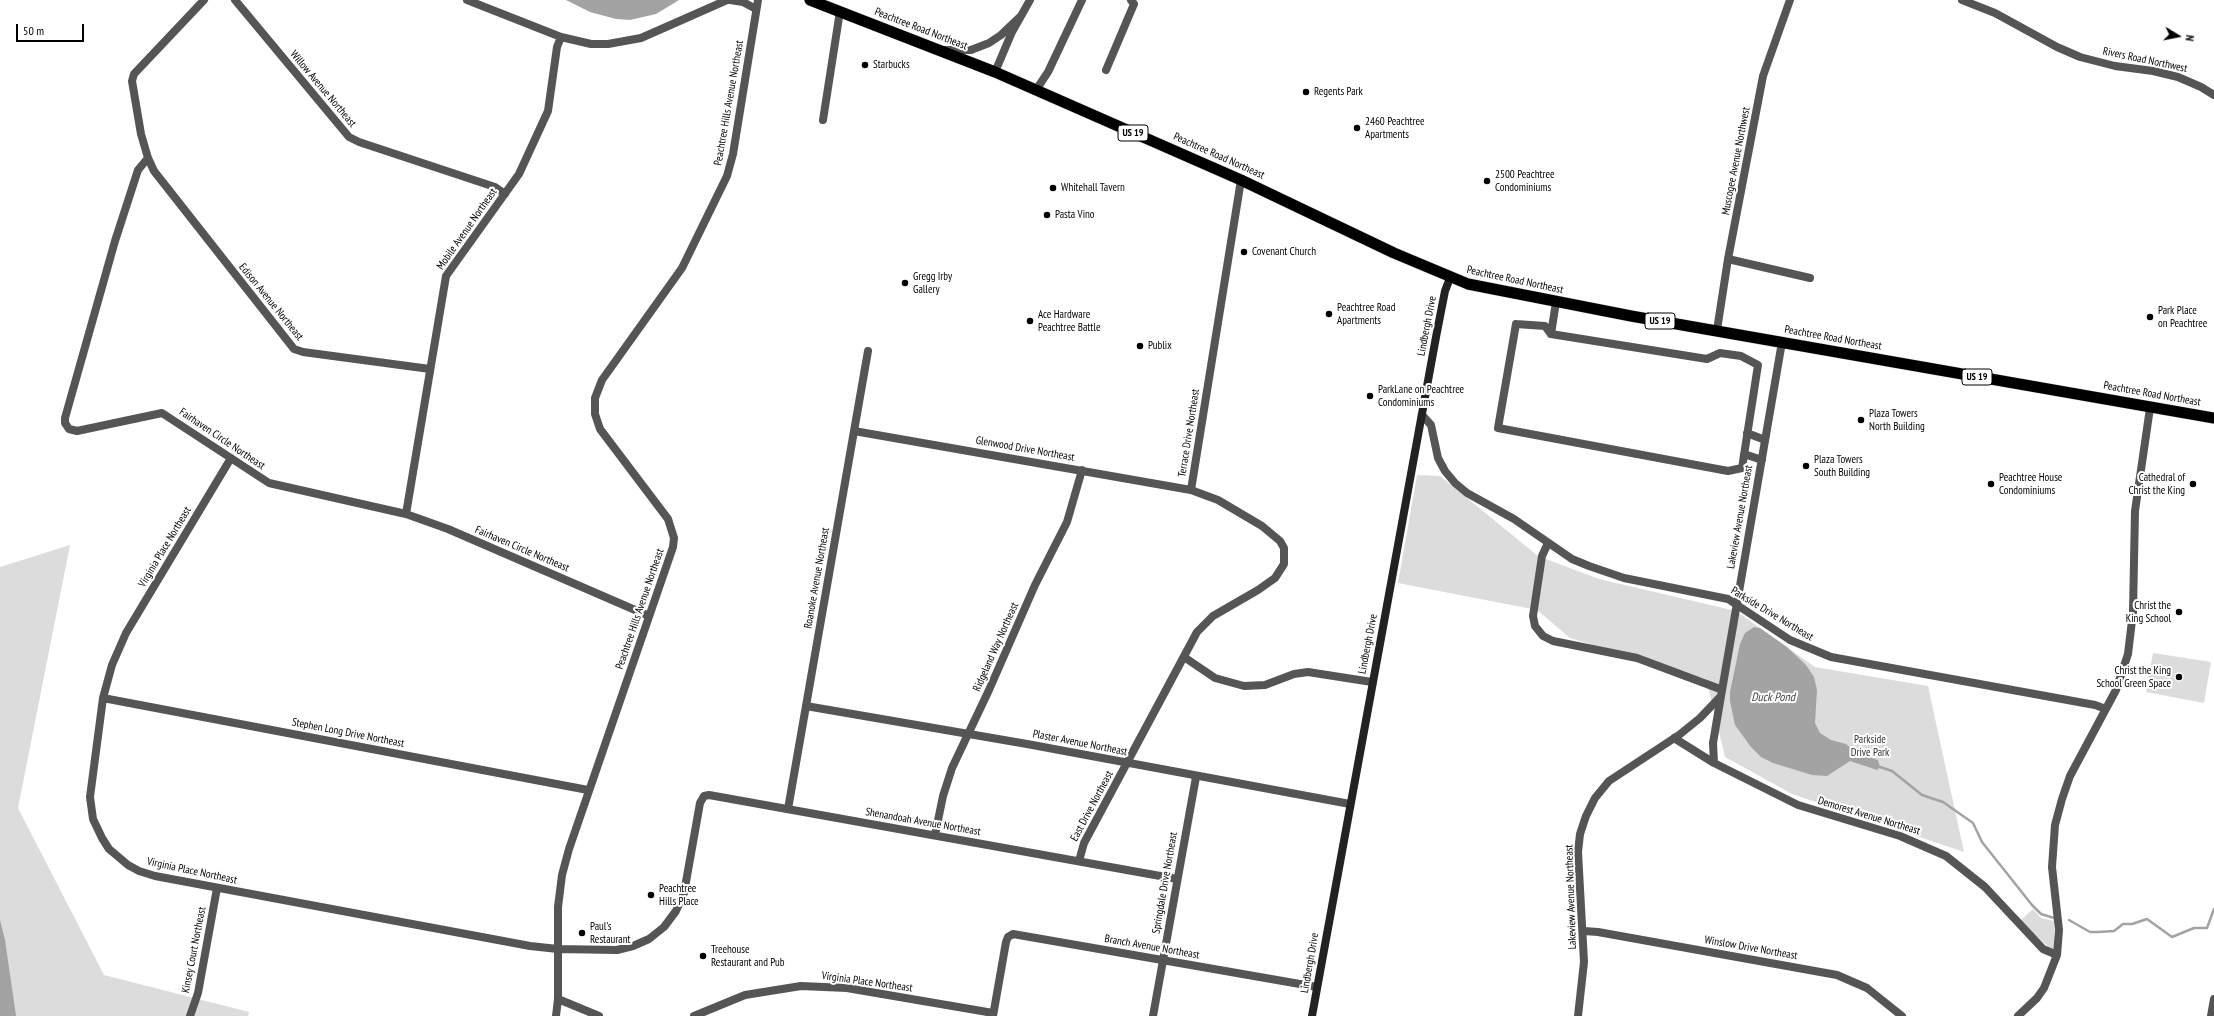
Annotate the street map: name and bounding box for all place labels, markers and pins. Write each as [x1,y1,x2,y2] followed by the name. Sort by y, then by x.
[873,58,910,72] place label: Starbucks
[860,60,870,70] marker: Starbucks
[1314,85,1363,99] place label: Regents Park
[1301,87,1311,97] marker: Regents Park
[1365,115,1425,141] place label: 2460 Peachtree Apartments
[1352,123,1362,133] marker: 2460 Peachtree Apartments
[1495,168,1555,194] place label: 2500 Peachtree Condominiums
[1482,176,1492,186] marker: 2500 Peachtree Condominiums
[1061,181,1125,195] place label: Whitehall Tavern
[1048,183,1058,193] marker: Whitehall Tavern
[1055,208,1095,222] place label: Pasta Vino
[1042,210,1052,220] marker: Pasta Vino
[1252,245,1316,259] place label: Covenant Church
[1239,247,1249,257] marker: Covenant Church
[913,270,952,296] place label: Gregg Irby Gallery
[900,278,910,288] marker: Gregg Irby Gallery
[1337,301,1395,327] place label: Peachtree Road Apartments
[2158,304,2207,330] place label: Park Place on Peachtree
[1038,308,1100,334] place label: Ace Hardware Peachtree Battle
[1324,309,1334,319] marker: Peachtree Road Apartments
[2145,312,2155,322] marker: Park Place on Peachtree
[1025,316,1035,326] marker: Ace Hardware Peachtree Battle
[1148,339,1172,353] place label: Publix
[1135,341,1145,351] marker: Publix
[1378,383,1464,409] place label: ParkLane on Peachtree Condominiums
[1365,391,1375,401] marker: ParkLane on Peachtree Condominiums
[1869,407,1925,433] place label: Plaza Towers North Building
[1856,415,1866,425] marker: Plaza Towers North Building
[1814,453,1870,479] place label: Plaza Towers South Building
[1801,461,1811,471] marker: Plaza Towers South Building
[1999,471,2062,497] place label: Peachtree House Condominiums
[2129,471,2185,497] place label: Cathedral of Christ the King
[1986,479,1996,489] marker: Peachtree House Condominiums
[2188,479,2198,489] marker: Cathedral of Christ the King
[2126,599,2171,625] place label: Christ the King School
[2174,607,2184,617] marker: Christ the King School
[2096,664,2171,690] place label: Christ the King School Green Space
[2174,672,2184,682] marker: Christ the King School Green Space
[659,882,699,908] place label: Peachtree Hills Place
[646,890,656,900] marker: Peachtree Hills Place
[590,920,631,946] place label: Paul's Restaurant
[577,928,587,938] marker: Paul's Restaurant
[711,943,784,969] place label: Treehouse Restaurant and Pub
[698,951,708,961] marker: Treehouse Restaurant and Pub

